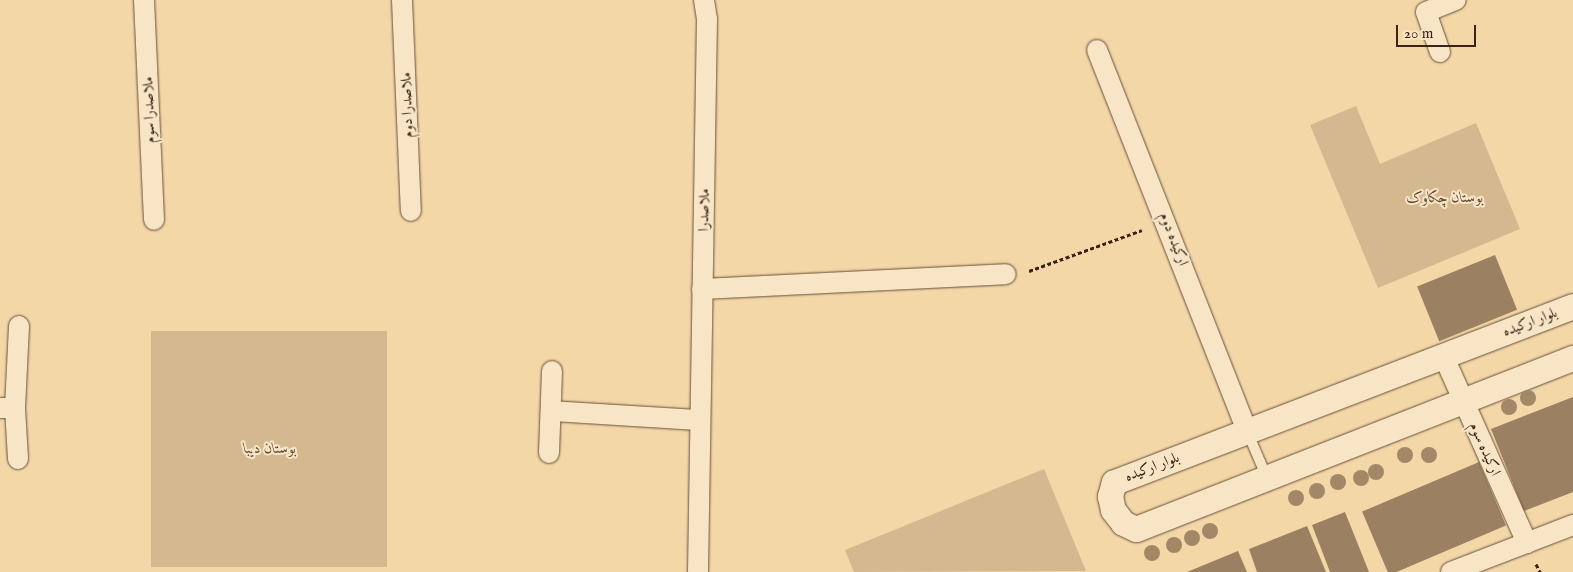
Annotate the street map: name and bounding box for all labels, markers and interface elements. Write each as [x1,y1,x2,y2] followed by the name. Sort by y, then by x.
[1398,15,1478,47] scale bar
[1404,24,1433,43] text: 20 m
[397,72,417,138] street label: ملاصدرا دوم
[139,76,159,144] street label: ملاصدرا سوم
[695,188,713,232] street label: ملاصدرا
[1406,189,1484,207] park label: بوستان چکاوک
[1156,210,1192,268] street label: ارکیده دوم
[1500,303,1560,341] street label: بلوار ارکیده
[1465,419,1505,479] street label: ارکیده سوم
[244,440,296,458] park label: بوستان دیبا
[1122,448,1182,486] street label: بلوار ارکیده

